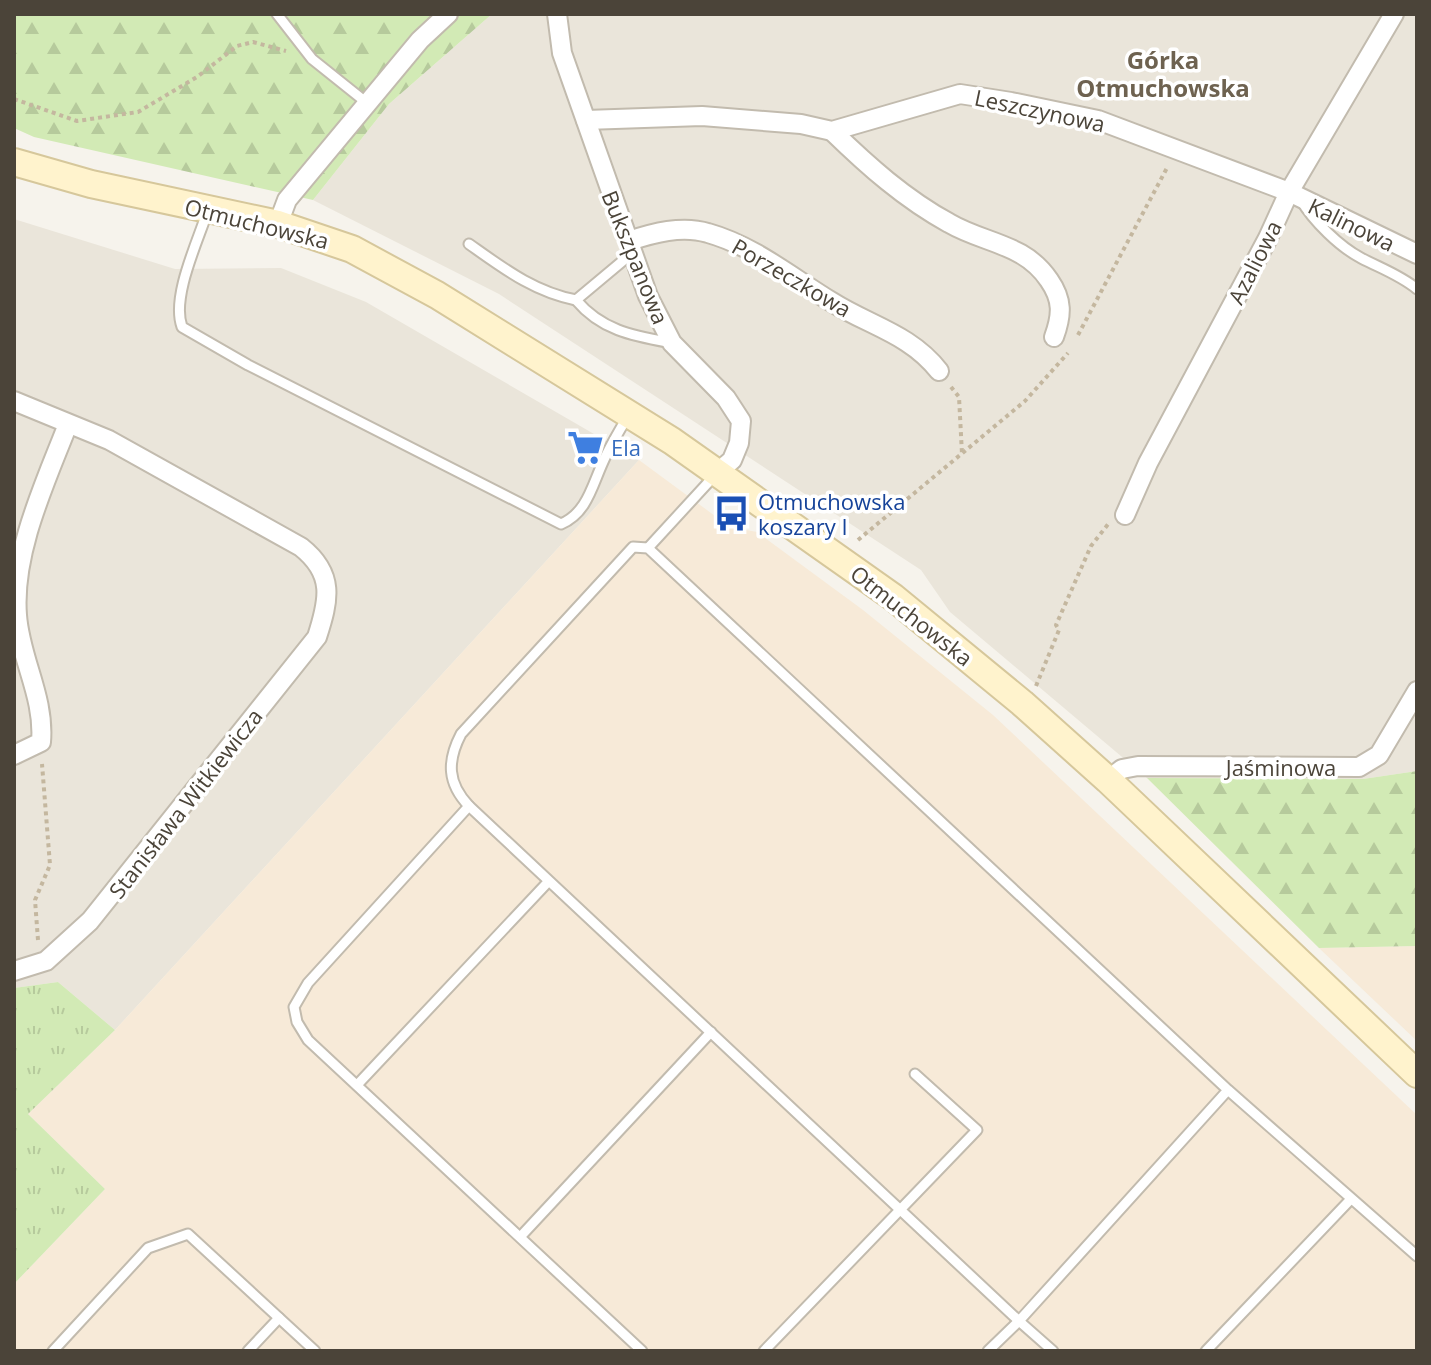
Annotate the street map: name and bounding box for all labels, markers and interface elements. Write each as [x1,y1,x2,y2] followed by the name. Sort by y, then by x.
[1076,43,1250,104] district label: Górka Otmuchowska
[972,82,1108,138] street label: Leszczynowa
[596,186,676,328] street label: Bukszpanowa
[1304,190,1400,258] street label: Kalinowa
[182,191,332,255] street label: Otmuchowska
[1220,215,1288,309] street label: Azaliowa
[727,231,857,323] street label: Porzeczkowa
[566,428,604,466] supermarket icon: Ela
[611,432,641,462] place label: Ela
[758,486,905,541] place label: Otmuchowska koszary I
[713,495,751,533] bus stop icon: Otmuchowska koszary I
[845,558,979,672] street label: Otmuchowska
[101,702,269,904] street label: Stanisława Witkiewicza
[1224,752,1336,782] street label: Jaśminowa

